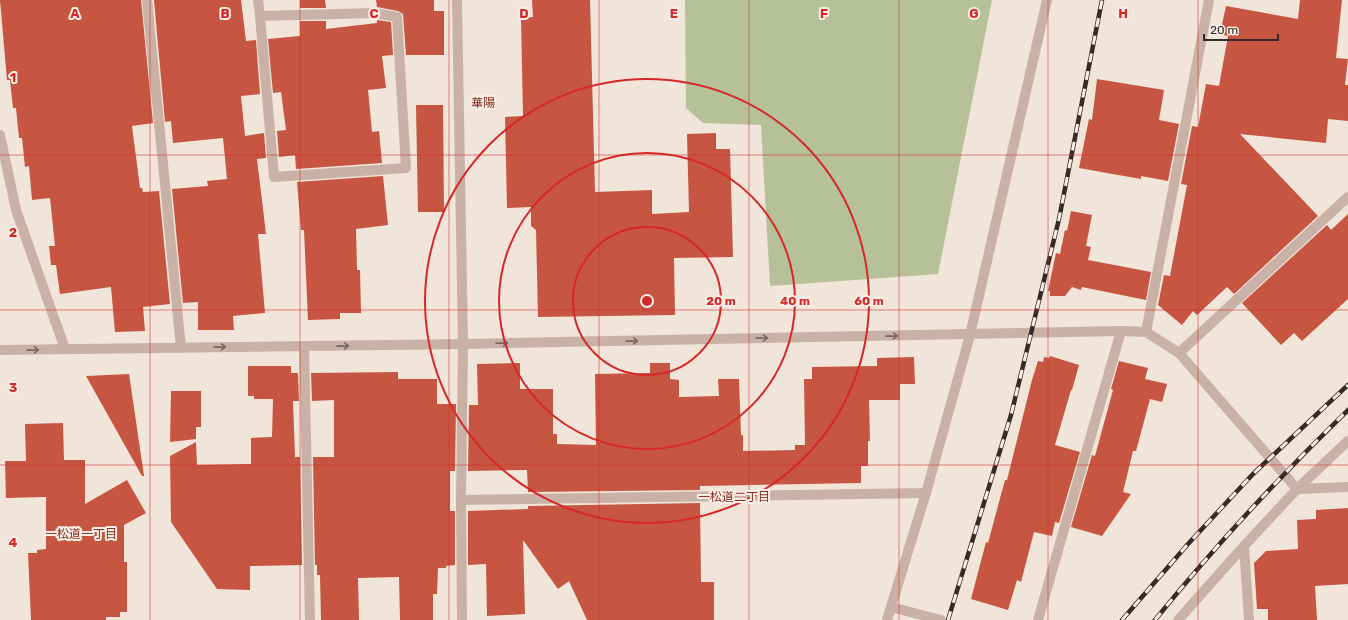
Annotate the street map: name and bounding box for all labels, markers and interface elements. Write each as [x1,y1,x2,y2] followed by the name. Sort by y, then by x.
[70,6,80,21] text: A
[220,6,230,21] text: B
[369,6,379,21] text: C
[519,6,529,21] text: D
[670,6,678,21] text: E
[820,6,828,21] text: F
[969,6,979,21] text: G
[1118,6,1128,21] text: H
[1204,16,1278,42] scale bar
[1210,23,1238,37] text: 20 m
[10,70,16,85] text: 1
[471,96,495,110] district label: 華陽
[9,225,17,240] text: 2
[640,294,654,308] centre of rings
[706,294,736,308] text: 20 m
[780,294,810,308] text: 40 m
[854,294,884,308] text: 60 m
[885,332,898,340] one-way arrow
[755,334,768,342] one-way arrow
[625,337,638,345] one-way arrow
[495,339,508,347] one-way arrow
[336,342,349,349] one-way arrow
[213,344,226,351] one-way arrow
[26,346,39,353] one-way arrow
[9,380,18,395] text: 3
[698,490,770,504] district label: 一松道二丁目
[45,527,117,541] district label: 一松道一丁目
[9,535,18,550] text: 4

